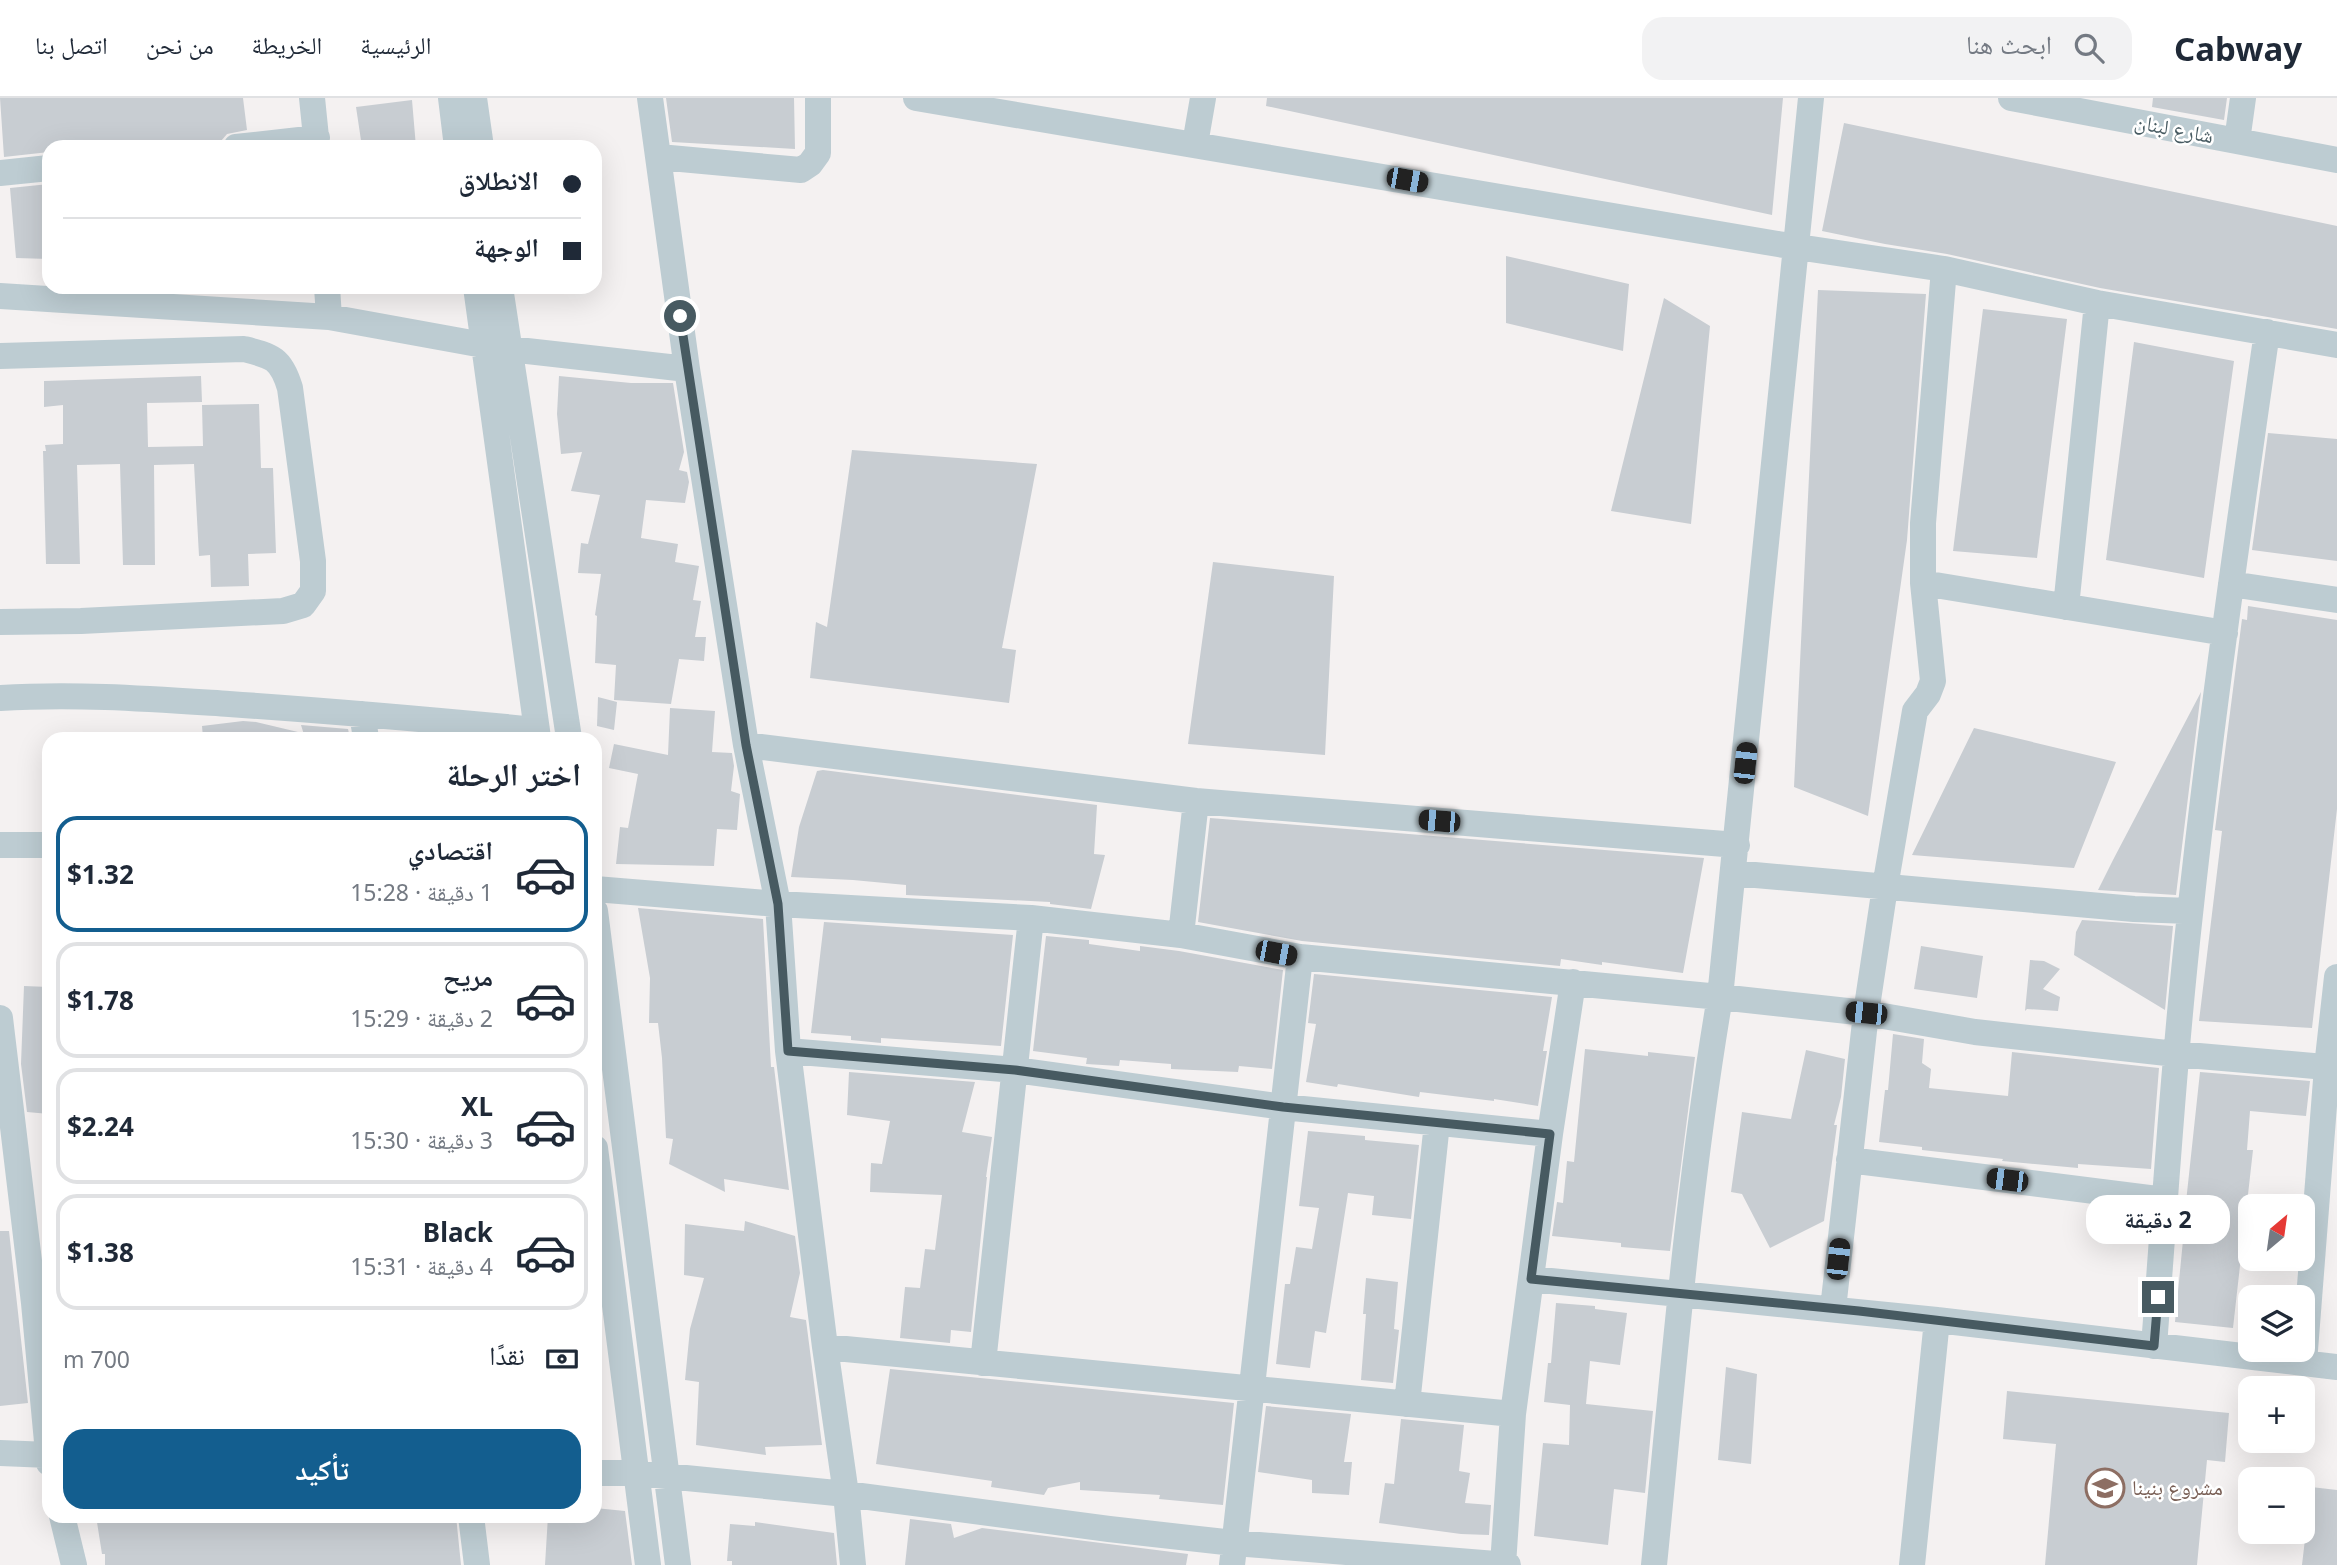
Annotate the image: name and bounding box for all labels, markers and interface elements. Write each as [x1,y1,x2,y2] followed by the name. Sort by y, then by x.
[1642,17,2132,80] search box
[1966,26,2052,62] text: ابحث هنا
[2174,26,2302,71] text: Cabway
[35,28,108,61] text: اتصل بنا
[146,28,214,61] text: من نحن
[252,28,322,61] text: الخريطة
[360,28,431,61] text: الرئيسية
[2070,29,2108,67] icon: search
[2132,107,2216,149] street label: شارع لبنان
[459,162,539,198] text: الانطلاق
[1385,166,1430,194] car
[474,229,539,265] text: الوجهة
[664,300,696,332] route start
[1733,741,1758,785] car
[446,752,581,795] text: اختر الرحلة
[1418,809,1461,833] car
[408,832,493,868] text: اقتصادي
[514,843,577,906] icon: car
[67,856,134,892] text: $1.32
[350,876,493,908] text: 1 دقيقة · 15:28
[1254,939,1299,967] car
[443,958,493,994] text: مريح
[514,969,577,1032] icon: car
[67,982,134,1018] text: $1.78
[1845,1000,1888,1026] car
[350,1002,493,1034] text: 2 دقيقة · 15:29
[461,1088,493,1124] text: XL
[514,1095,577,1158] icon: car
[67,1108,134,1144] text: $2.24
[350,1124,493,1156] text: 3 دقيقة · 15:30
[1985,1167,2030,1193] car
[2238,1194,2315,1270] north arrow
[2238,1194,2315,1544] map controls
[2086,1196,2230,1244] callout: 2 دقيقة
[2124,1203,2192,1235] text: 2 دقيقة
[423,1214,493,1250] text: Black
[514,1221,577,1284] icon: car
[67,1234,134,1270] text: $1.38
[1826,1237,1851,1281] car
[350,1250,493,1282] text: 4 دقيقة · 15:31
[2142,1281,2174,1313] route end
[2238,1285,2315,1362] button: layers
[489,1337,525,1373] text: نقدًا
[543,1340,581,1378] icon: cash
[63,1343,130,1375] text: 700 m
[2238,1376,2315,1453] button: +
[63,1429,581,1509] button: تأكيد
[2084,1467,2126,1509] school or university icon: مشروع بنينا
[2238,1467,2315,1544] button: −
[2132,1473,2223,1501] place label: مشروع بنينا

